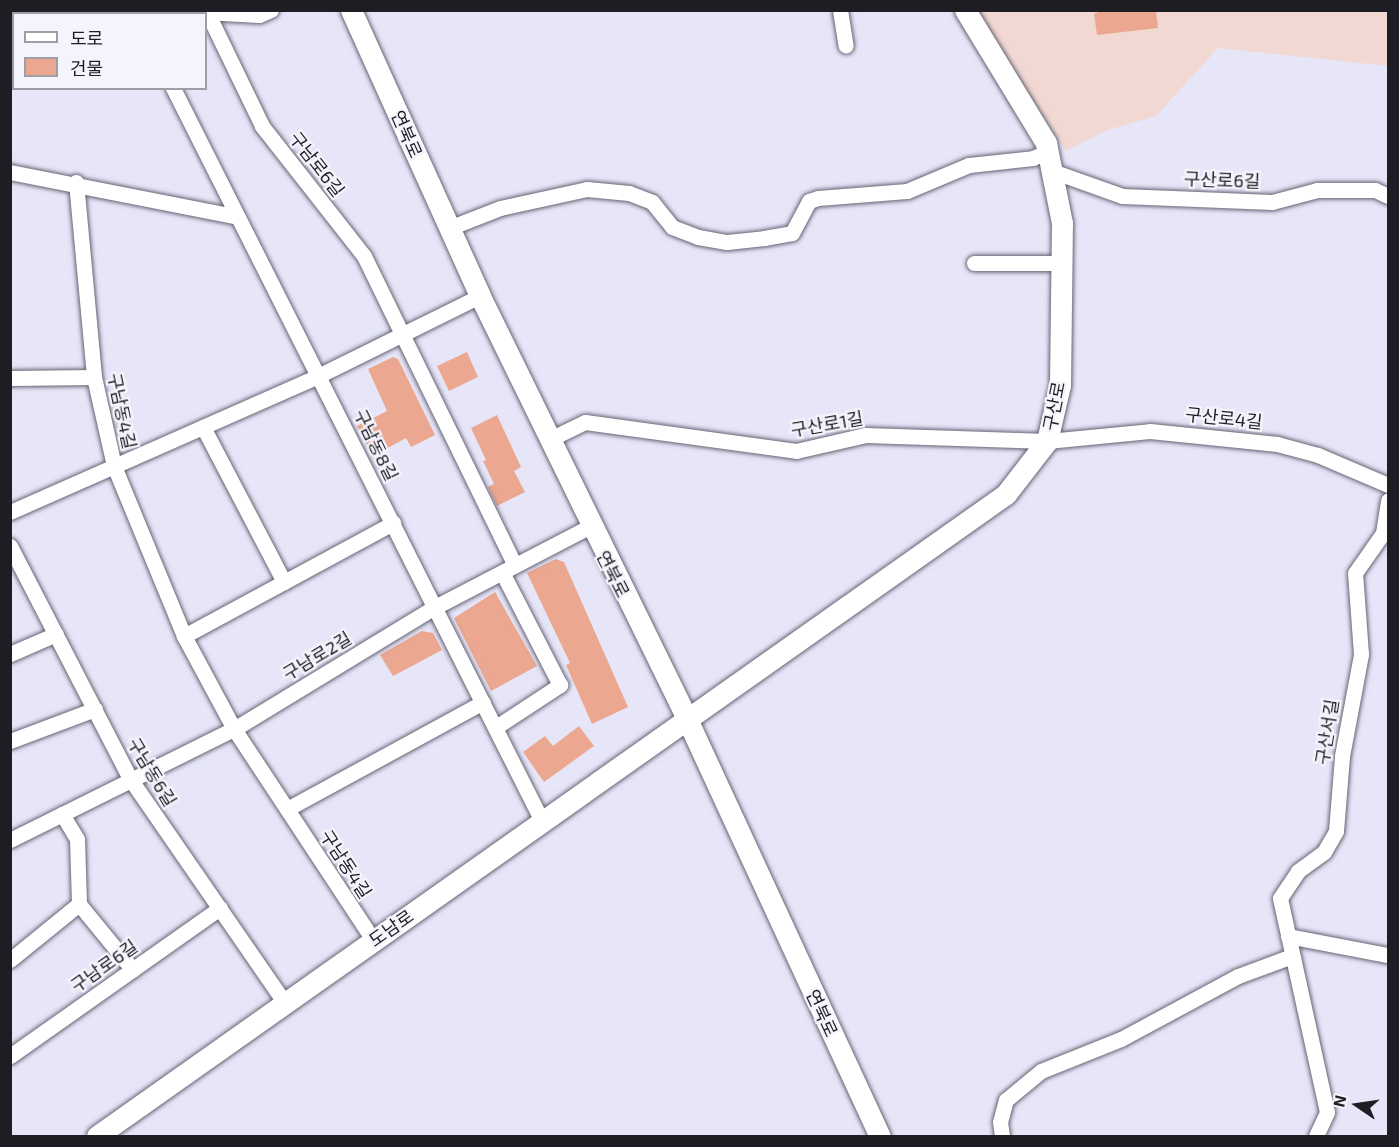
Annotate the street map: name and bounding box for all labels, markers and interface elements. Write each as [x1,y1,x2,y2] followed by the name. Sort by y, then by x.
[12,12,207,90] legend
[70,27,103,49] text: 도로
[70,57,103,79] text: 건물
[387,107,427,161] street label: 연북로
[285,127,349,201] street label: 구남로6길
[1183,168,1261,192] street label: 구산로6길
[103,371,141,451] street label: 구남동4길
[1039,380,1069,432] street label: 구산로
[1184,403,1264,433] street label: 구산로4길
[349,406,403,484] street label: 구남동8길
[789,407,865,441] street label: 구산로1길
[592,547,634,601] street label: 연북로
[279,627,355,685] street label: 구남로2길
[1311,698,1343,766] street label: 구산서길
[123,734,181,810] street label: 구남동6길
[316,826,376,902] street label: 구남동4길
[364,905,418,951] street label: 도남로
[66,935,142,997] street label: 구남로6길
[802,986,842,1040] street label: 연북로
[1327,1075,1387,1135] north arrow
[1328,1093,1350,1109] text: N

